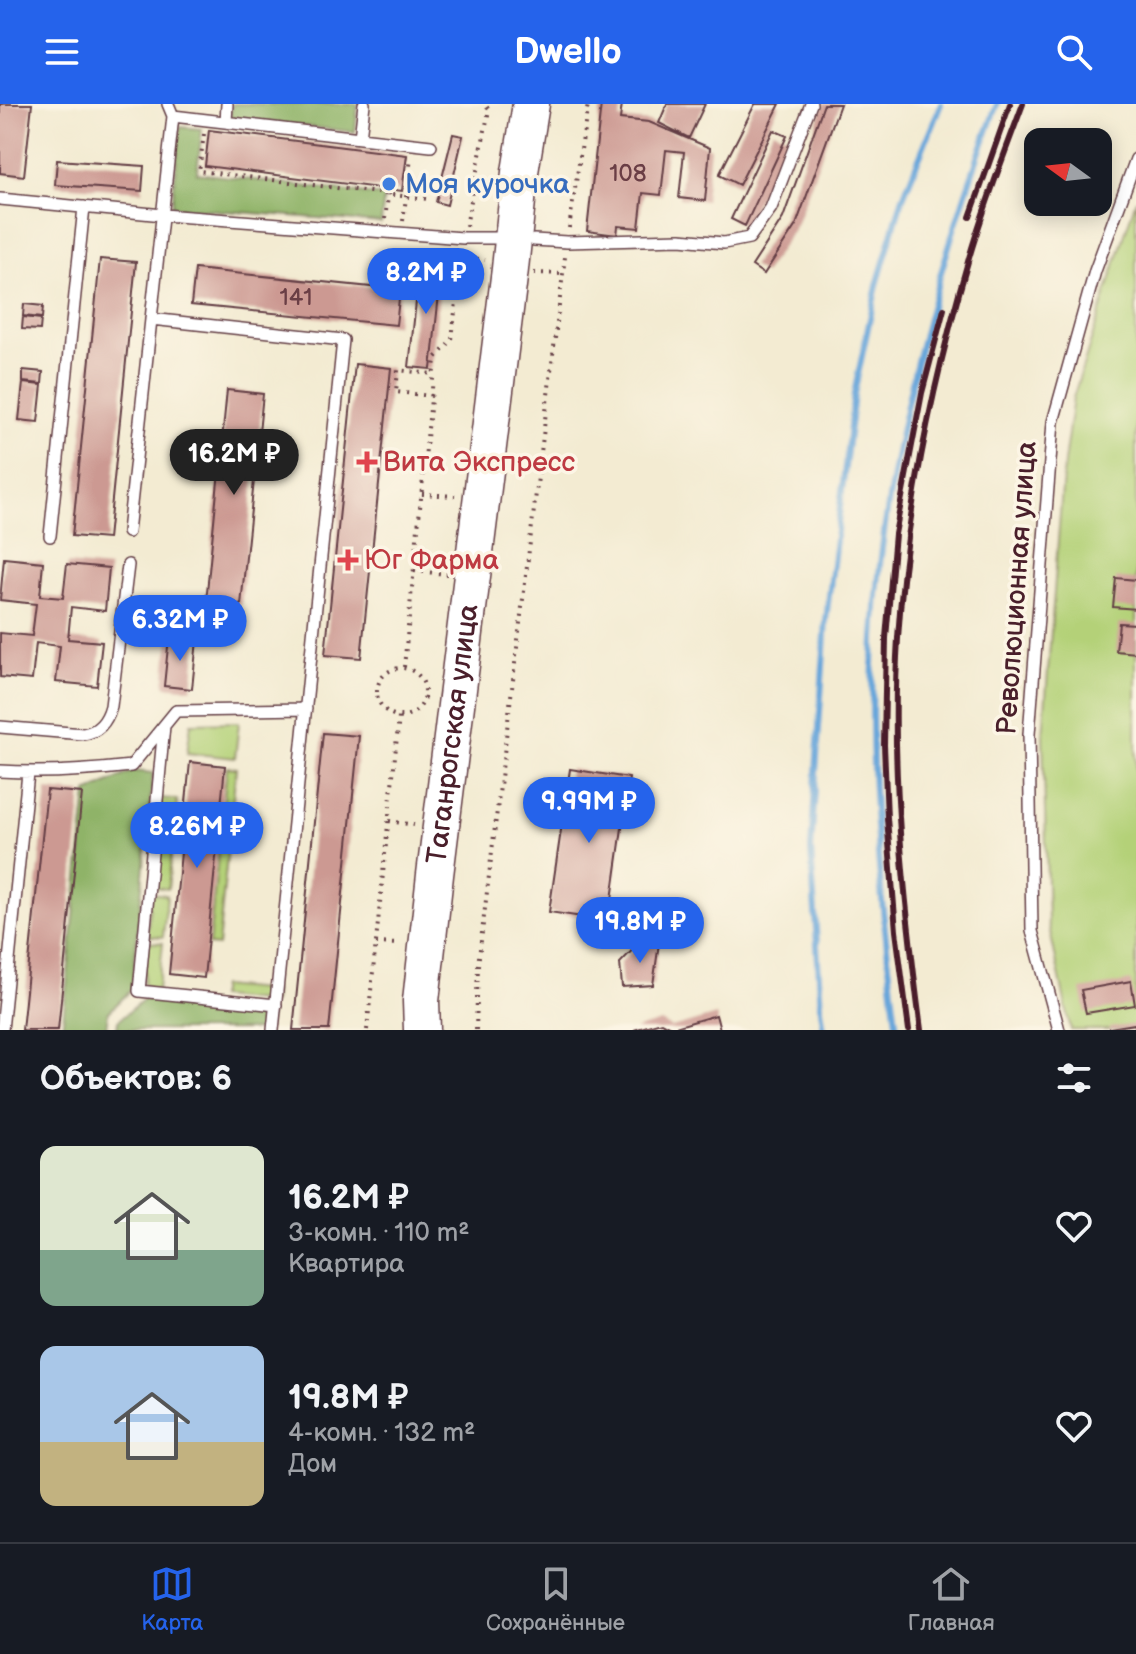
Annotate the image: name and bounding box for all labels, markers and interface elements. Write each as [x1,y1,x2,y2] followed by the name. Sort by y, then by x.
[40,30,84,74] icon: menu
[1052,30,1096,74] icon: search
[514,31,622,74] text: Dwello
[1024,128,1112,216] north arrow
[1024,128,1112,216] map controls
[609,159,647,188] house number: 108
[405,168,570,201] place label: Моя курочка
[380,175,398,193] marker: Моя курочка
[361,248,491,316] pin: 8.2M ₽
[385,258,467,289] text: 8.2M ₽
[279,283,313,312] house number: 141
[160,429,308,497] pin: 16.2M ₽
[188,439,280,470] text: 16.2M ₽
[990,439,1044,736] street label: Революционная улица
[383,446,575,479] place label: Вита Экспресс
[358,453,376,471] marker: Вита Экспресс
[364,544,499,577] place label: Юг Фарма
[339,551,357,569] marker: Юг Фарма
[106,595,254,663] pin: 6.32M ₽
[420,602,485,866] street label: Таганрогская улица
[132,605,228,636] text: 6.32M ₽
[515,777,663,845] pin: 9.99M ₽
[541,787,637,818] text: 9.99M ₽
[123,802,271,870] pin: 8.26M ₽
[148,812,246,843] text: 8.26M ₽
[566,897,714,965] pin: 19.8M ₽
[594,907,686,938] text: 19.8M ₽
[1052,1056,1096,1100] icon: filters
[40,1058,232,1099] text: Объектов: 6
[288,1177,409,1218] text: 16.2M ₽
[104,1178,200,1274] icon: home
[1052,1204,1096,1248] icon: heart
[288,1218,470,1249] text: 3-комн. · 110 m²
[288,1249,405,1280] text: Квартира
[288,1377,408,1418] text: 19.8M ₽
[104,1378,200,1474] icon: home
[1052,1404,1096,1448] icon: heart
[288,1418,475,1449] text: 4-комн. · 132 m²
[288,1449,337,1480] text: Дом
[141,1562,203,1637] tab: Карта
[486,1562,625,1637] tab: Сохранённые
[908,1562,995,1637] tab: Главная

